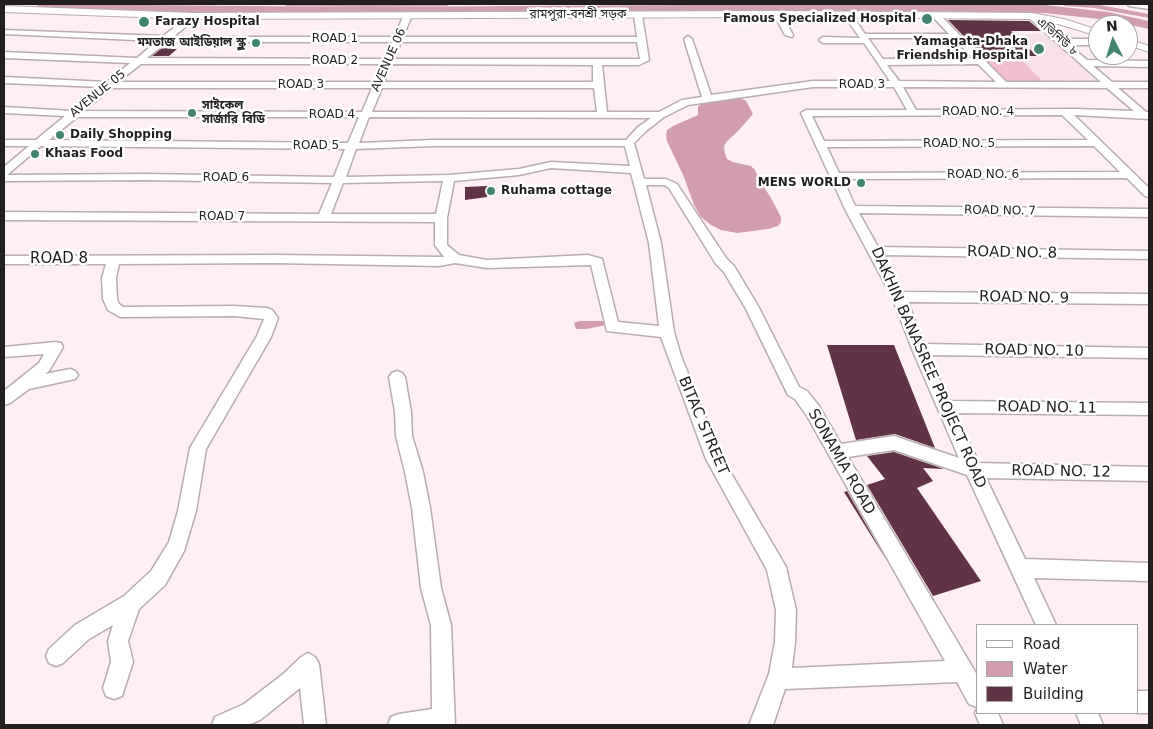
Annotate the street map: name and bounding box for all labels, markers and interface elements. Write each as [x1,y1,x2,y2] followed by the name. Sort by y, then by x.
[530,8,626,22] street label: রামপুরা-বনশ্রী সড়ক
[723,12,916,26] place label: Famous Specialized Hospital
[920,12,934,26] marker: Famous Specialized Hospital
[137,15,151,29] marker: Farazy Hospital
[155,15,260,29] place label: Farazy Hospital
[1033,15,1081,59] street label: এভিনিউ ৮
[1088,15,1138,65] north arrow
[1105,18,1118,35] text: N
[369,26,409,94] street label: AVENUE 06
[312,32,358,46] street label: ROAD 1
[897,35,1028,63] place label: Yamagata-Dhaka Friendship Hospital
[137,36,246,50] place label: মমতাজ আইডিয়াল স্কুল
[250,37,262,49] marker: মমতাজ আইডিয়াল স্কুল
[1032,42,1046,56] marker: Yamagata-Dhaka Friendship Hospital
[312,54,358,68] street label: ROAD 2
[67,67,129,121] street label: AVENUE 05
[278,78,324,92] street label: ROAD 3
[839,78,885,92] street label: ROAD 3
[202,99,265,127] place label: সাইকেল সার্জারি বিডি
[942,105,1014,119] street label: ROAD NO. 4
[186,107,198,119] marker: সাইকেল সার্জারি বিডি
[309,108,355,122] street label: ROAD 4
[70,128,172,142] place label: Daily Shopping
[54,129,66,141] marker: Daily Shopping
[923,137,995,151] street label: ROAD NO. 5
[293,139,339,153] street label: ROAD 5
[45,147,123,161] place label: Khaas Food
[29,148,41,160] marker: Khaas Food
[947,168,1019,182] street label: ROAD NO. 6
[203,171,249,185] street label: ROAD 6
[758,176,851,190] place label: MENS WORLD
[855,177,867,189] marker: MENS WORLD
[501,184,612,198] place label: Ruhama cottage
[485,185,497,197] marker: Ruhama cottage
[964,203,1036,219] street label: ROAD NO. 7
[199,210,245,224] street label: ROAD 7
[967,243,1057,263] street label: ROAD NO. 8
[866,245,990,491] street label: DAKHIN BANASREE PROJECT ROAD
[30,250,88,268] street label: ROAD 8
[979,288,1069,308] street label: ROAD NO. 9
[984,341,1084,361] street label: ROAD NO. 10
[674,374,732,478] street label: BITAC STREET
[997,398,1097,418] street label: ROAD NO. 11
[803,406,879,518] street label: SONAMIA ROAD
[1011,462,1111,482] street label: ROAD NO. 12
[976,624,1138,714] legend
[1023,635,1061,653] text: Road
[1023,660,1067,678] text: Water
[1023,685,1084,703] text: Building

